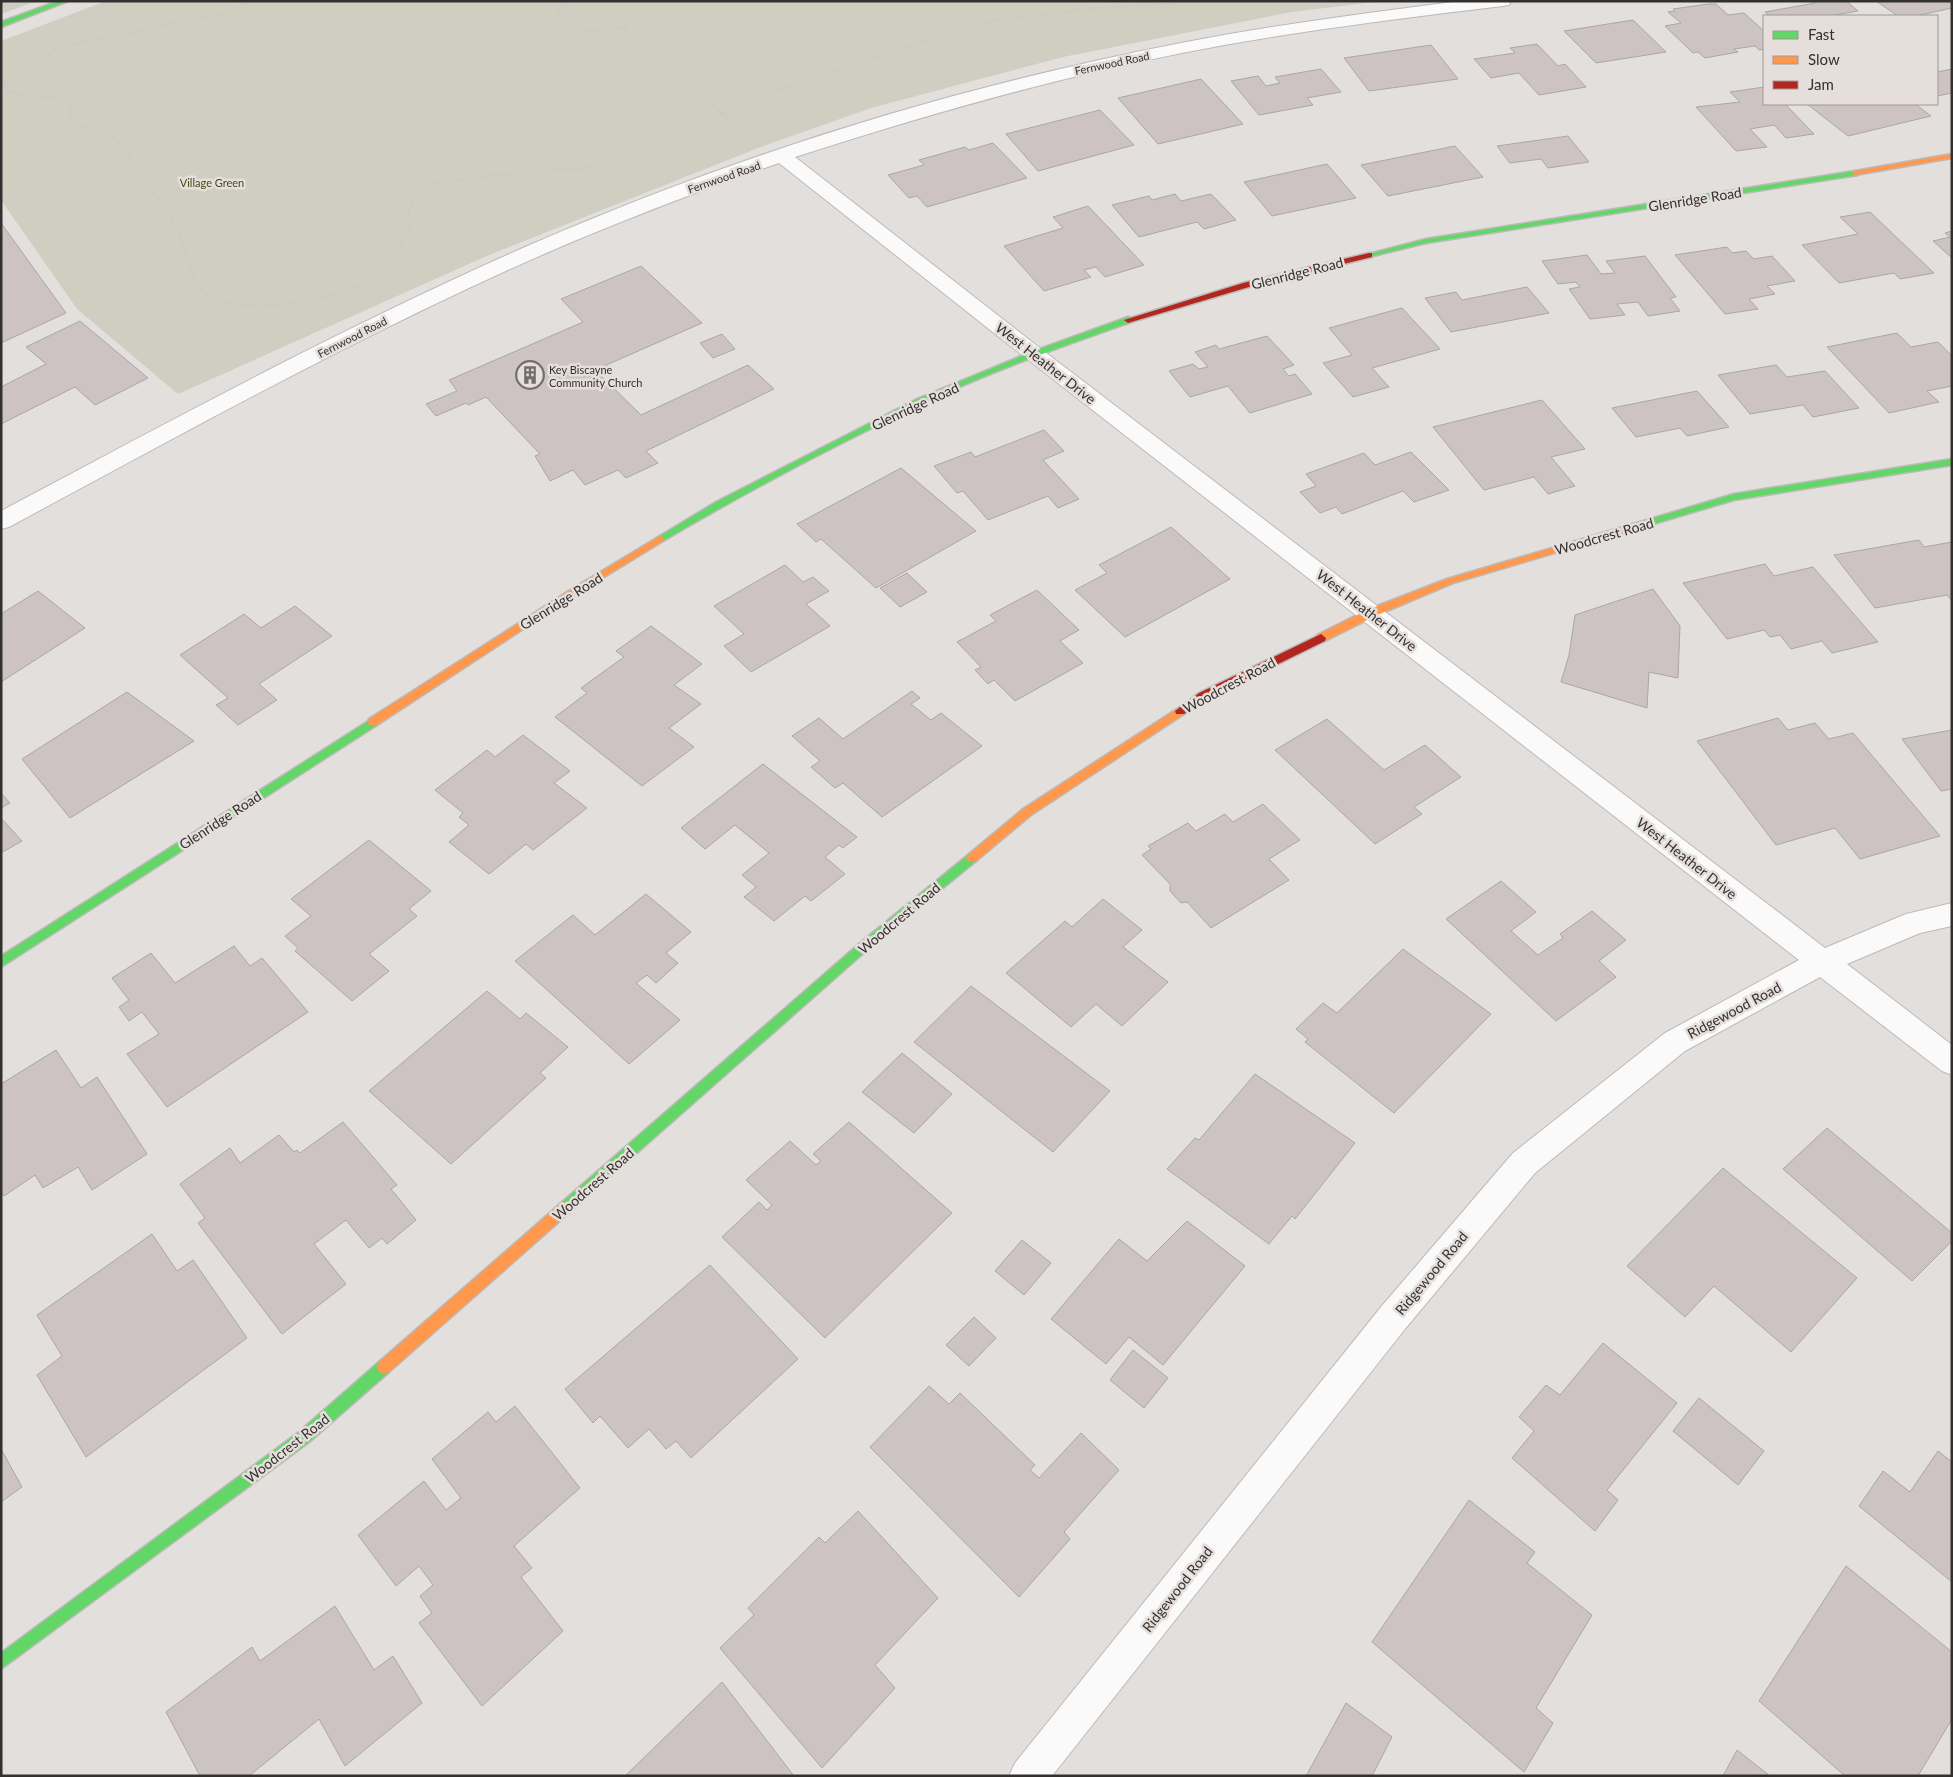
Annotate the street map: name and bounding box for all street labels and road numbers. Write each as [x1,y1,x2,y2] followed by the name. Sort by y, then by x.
[1073,49,1151,77] street label: Fernwood Road
[686,158,762,196] street label: Fernwood Road
[1647,183,1743,215] street label: Glenridge Road
[1249,253,1345,293] street label: Glenridge Road
[315,314,389,360] street label: Fernwood Road
[993,319,1099,407] street label: West Heather Drive
[869,378,961,434] street label: Glenridge Road
[1553,514,1655,558] street label: Woodcrest Road
[1314,566,1420,654] street label: West Heather Drive
[517,569,605,633] street label: Glenridge Road
[1180,654,1278,716] street label: Woodcrest Road
[176,787,264,853] street label: Glenridge Road
[1634,814,1740,902] street label: West Heather Drive
[854,879,944,957] street label: Woodcrest Road
[1684,978,1784,1042] street label: Ridgewood Road
[549,1144,637,1224] street label: Woodcrest Road
[1391,1228,1471,1318] street label: Ridgewood Road
[242,1410,332,1486] street label: Woodcrest Road
[1138,1543,1216,1635] street label: Ridgewood Road

